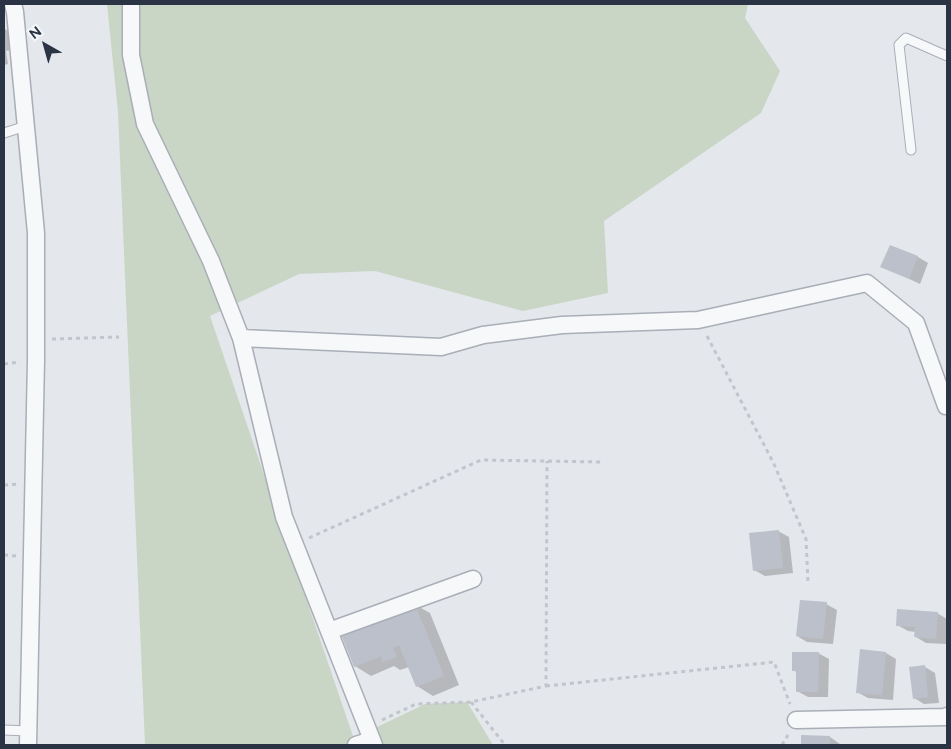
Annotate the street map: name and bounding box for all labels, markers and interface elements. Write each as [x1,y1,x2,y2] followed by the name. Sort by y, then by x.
[20,20,70,70] north arrow
[26,23,45,43] text: N

